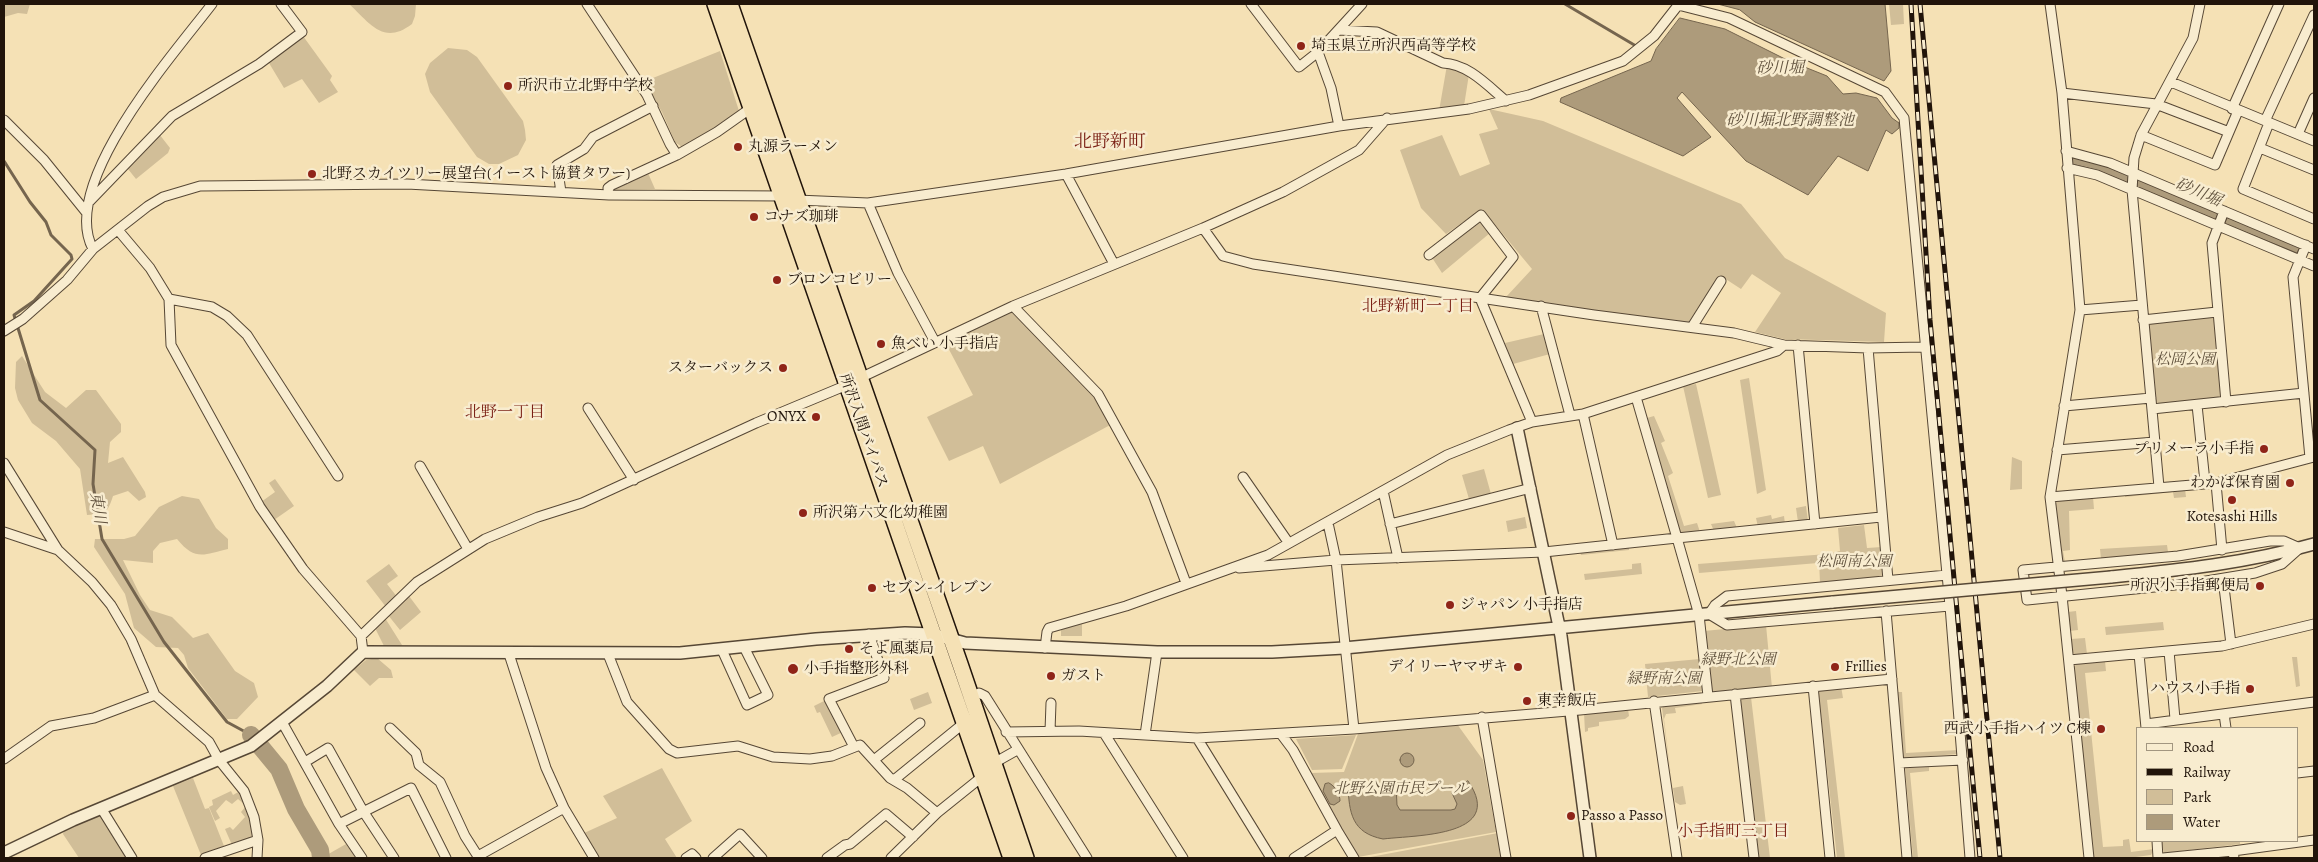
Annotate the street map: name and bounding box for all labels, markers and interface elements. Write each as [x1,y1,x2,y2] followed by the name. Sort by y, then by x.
[1311,37,1476,55] place label: 埼玉県立所沢西高等学校
[1295,40,1307,52] marker: 埼玉県立所沢西高等学校
[1756,59,1804,79] water label: 砂川堀
[518,77,653,95] place label: 所沢市立北野中学校
[502,80,514,92] marker: 所沢市立北野中学校
[1726,111,1854,131] water label: 砂川堀北野調整池
[1074,132,1146,154] district label: 北野新町
[748,138,838,156] place label: 丸源ラーメン
[732,141,744,153] marker: 丸源ラーメン
[322,165,630,183] place label: 北野スカイツリー展望台(イースト協賛タワー)
[306,168,318,180] marker: 北野スカイツリー展望台(イースト協賛タワー)
[2172,175,2224,211] water label: 砂川堀
[764,208,839,226] place label: コナズ珈琲
[748,211,760,223] marker: コナズ珈琲
[787,271,892,289] place label: ブロンコビリー
[771,274,783,286] marker: ブロンコビリー
[1362,297,1474,317] district label: 北野新町一丁目
[891,335,999,353] place label: 魚べい 小手指店
[875,338,887,350] marker: 魚べい 小手指店
[2155,351,2215,369] park label: 松岡公園
[668,359,773,377] place label: スターバックス
[777,362,789,374] marker: スターバックス
[835,371,891,491] street label: 所沢入間バイパス
[465,403,545,423] district label: 北野一丁目
[767,408,806,426] place label: ONYX
[810,411,822,423] marker: ONYX
[2134,440,2254,458] place label: プリメーラ小手指
[2258,443,2270,455] marker: プリメーラ小手指
[2190,474,2280,492] place label: わかば保育園
[2284,477,2296,489] marker: わかば保育園
[85,491,109,525] water label: 東川
[2226,494,2238,506] marker: Kotesashi Hills
[813,504,948,522] place label: 所沢第六文化幼稚園
[797,507,809,519] marker: 所沢第六文化幼稚園
[2186,508,2278,526] place label: Kotesashi Hills
[1817,553,1891,571] park label: 松岡南公園
[2130,577,2250,595] place label: 所沢小手指郵便局
[882,579,993,597] place label: セブン-イレブン
[2254,580,2266,592] marker: 所沢小手指郵便局
[866,582,878,594] marker: セブン-イレブン
[1460,596,1583,614] place label: ジャパン 小手指店
[1444,599,1456,611] marker: ジャパン 小手指店
[859,640,934,658] place label: そよ風薬局
[843,643,855,655] marker: そよ風薬局
[1701,651,1775,669] park label: 緑野北公園
[1388,658,1508,676] place label: デイリーヤマザキ
[1845,658,1887,676] place label: Frillies
[804,660,909,678] place label: 小手指整形外科
[1512,661,1524,673] marker: デイリーヤマザキ
[1829,661,1841,673] marker: Frillies
[786,662,800,676] marker: 小手指整形外科
[1061,667,1106,685] place label: ガスト
[1045,670,1057,682] marker: ガスト
[1627,670,1701,688] park label: 緑野南公園
[2150,680,2240,698] place label: ハウス小手指
[2244,683,2256,695] marker: ハウス小手指
[1537,692,1597,710] place label: 東幸飯店
[1521,695,1533,707] marker: 東幸飯店
[1944,720,2091,738] place label: 西武小手指ハイツ C棟
[2095,723,2107,735] marker: 西武小手指ハイツ C棟
[2136,727,2298,842] legend
[2183,737,2214,757] text: Road
[2183,762,2230,782] text: Railway
[1334,780,1468,798] park label: 北野公園市民プール
[2183,787,2211,807] text: Park
[1581,807,1663,825] place label: Passo a Passo
[1565,810,1577,822] marker: Passo a Passo
[2183,812,2220,832] text: Water
[1677,822,1789,842] district label: 小手指町三丁目

